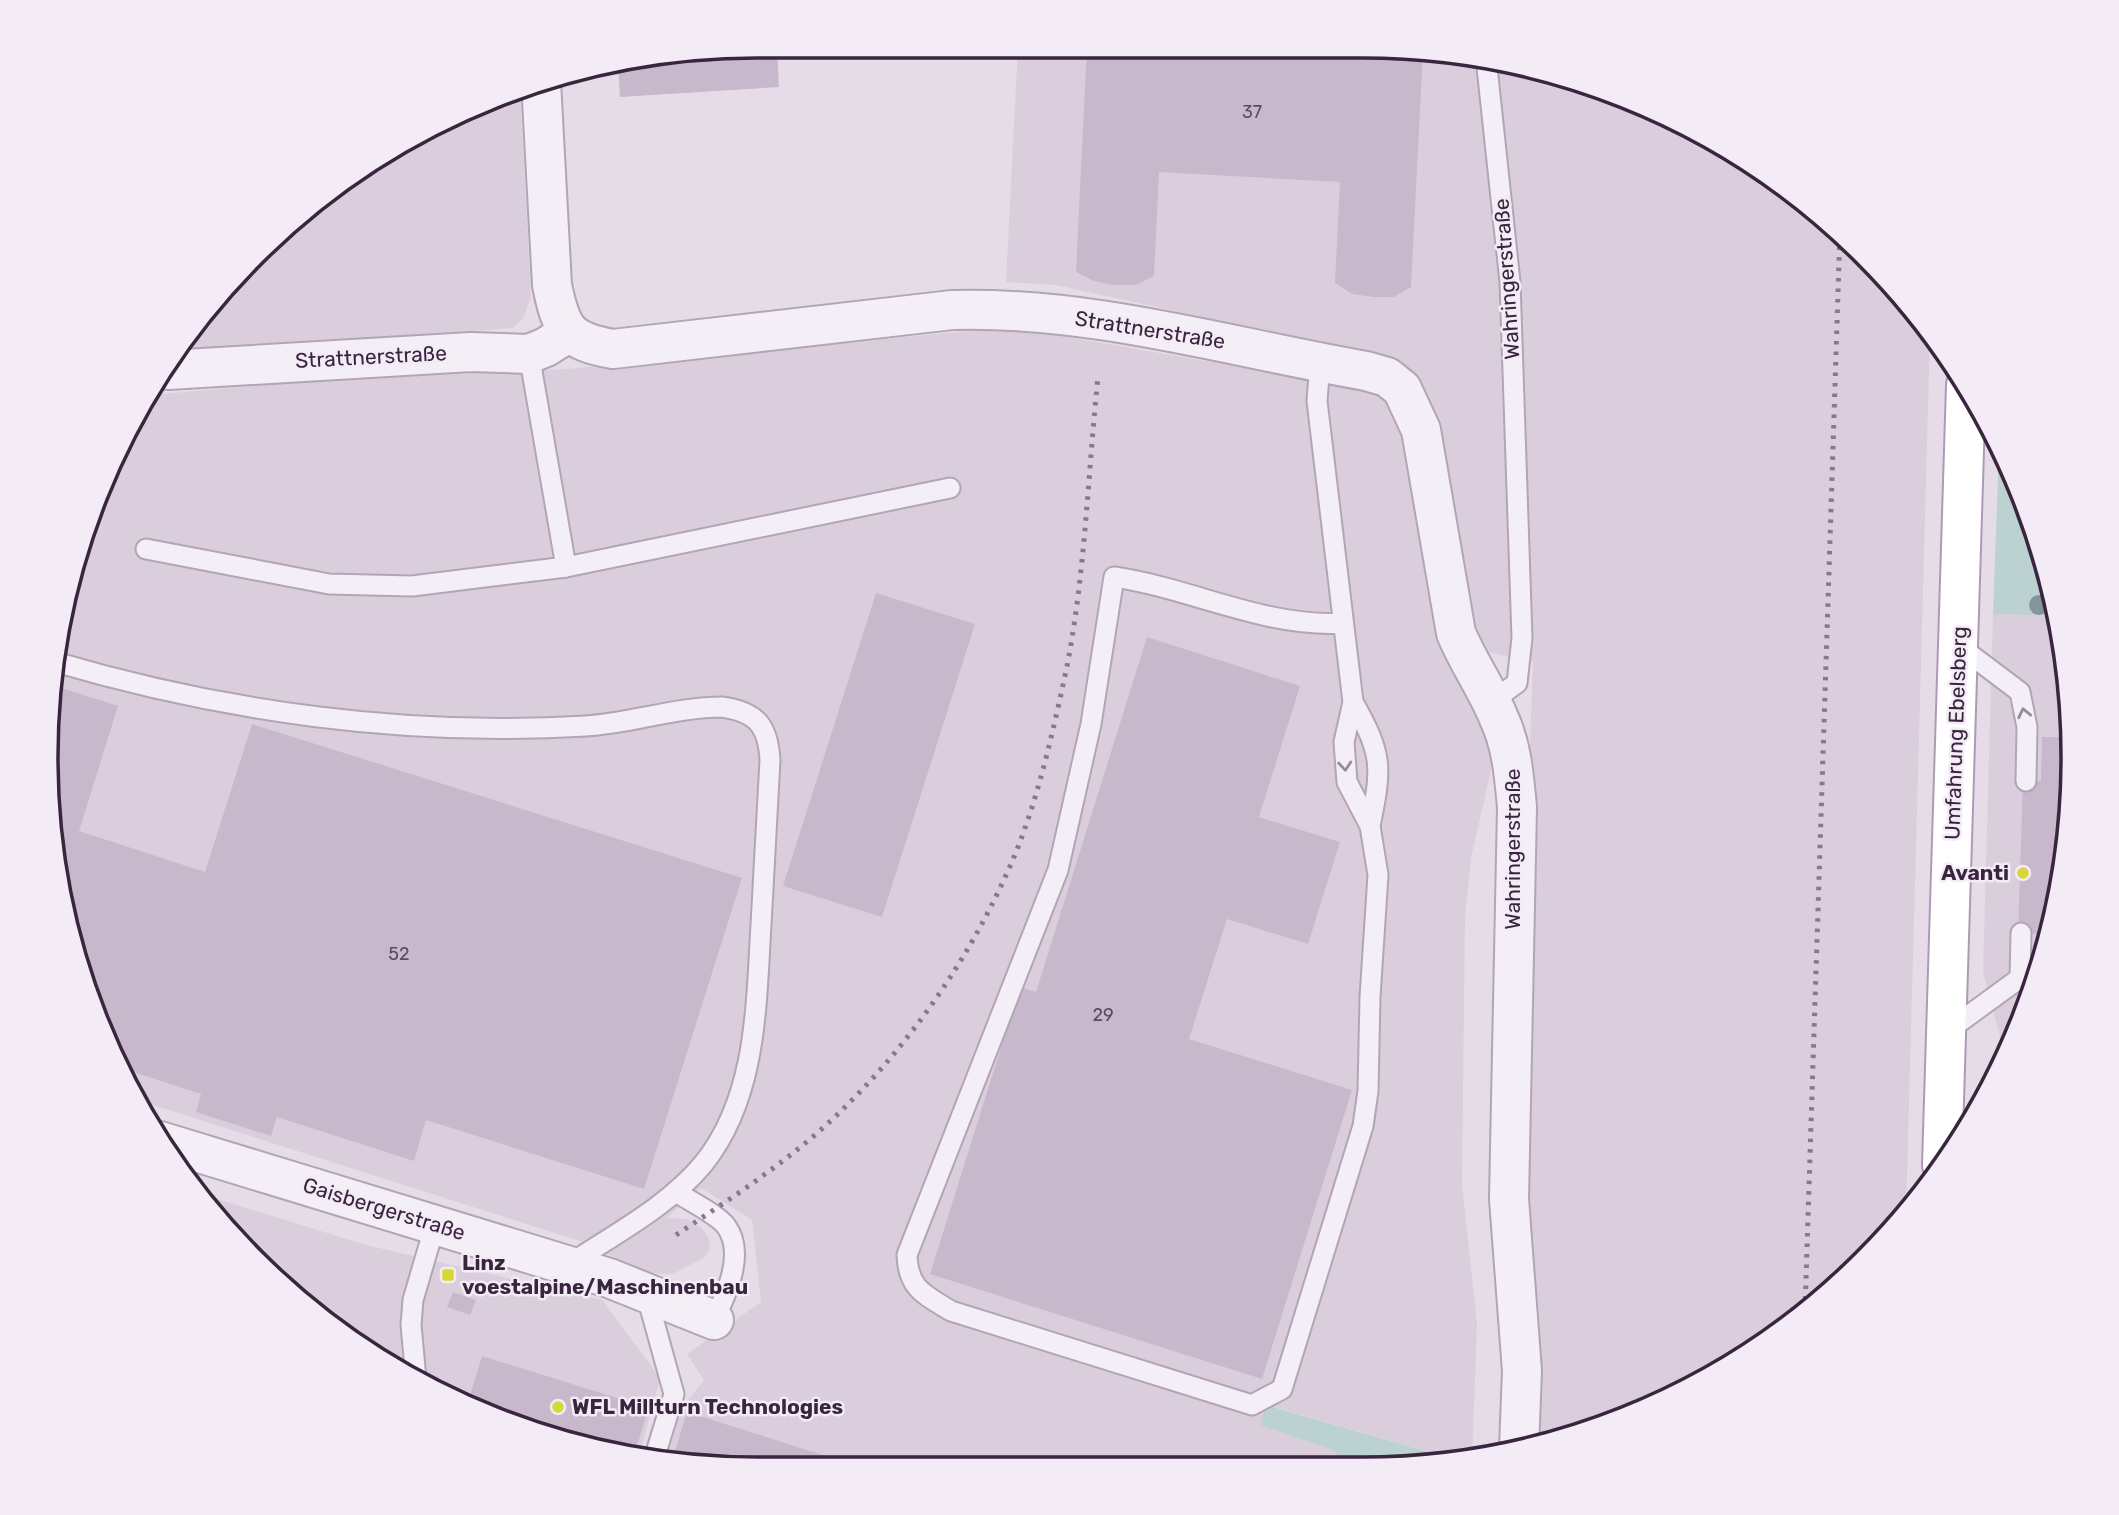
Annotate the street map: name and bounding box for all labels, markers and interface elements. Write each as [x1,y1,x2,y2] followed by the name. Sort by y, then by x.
[1242,101,1262,123] house number: 37
[1488,198,1525,360] street label: Wahringerstraße
[1073,305,1227,354] street label: Strattnerstraße
[294,340,447,373] street label: Strattnerstraße
[1939,626,1972,840] street label: Umfahrung Ebelsberg
[2017,707,2032,719] one-way arrow
[1337,761,1352,772] one-way arrow
[1500,768,1525,930] street label: Wahringerstraße
[1941,860,2009,885] place label: Avanti
[2015,865,2031,881] marker: Avanti
[388,943,410,965] house number: 52
[1092,1004,1114,1026] house number: 29
[300,1172,468,1245] street label: Gaisbergerstraße
[462,1250,748,1299] place label: Linz voestalpine/Maschinenbau
[440,1267,456,1283] marker: Linz voestalpine/Maschinenbau
[572,1394,843,1419] place label: WFL Millturn Technologies
[550,1399,566,1415] marker: WFL Millturn Technologies

